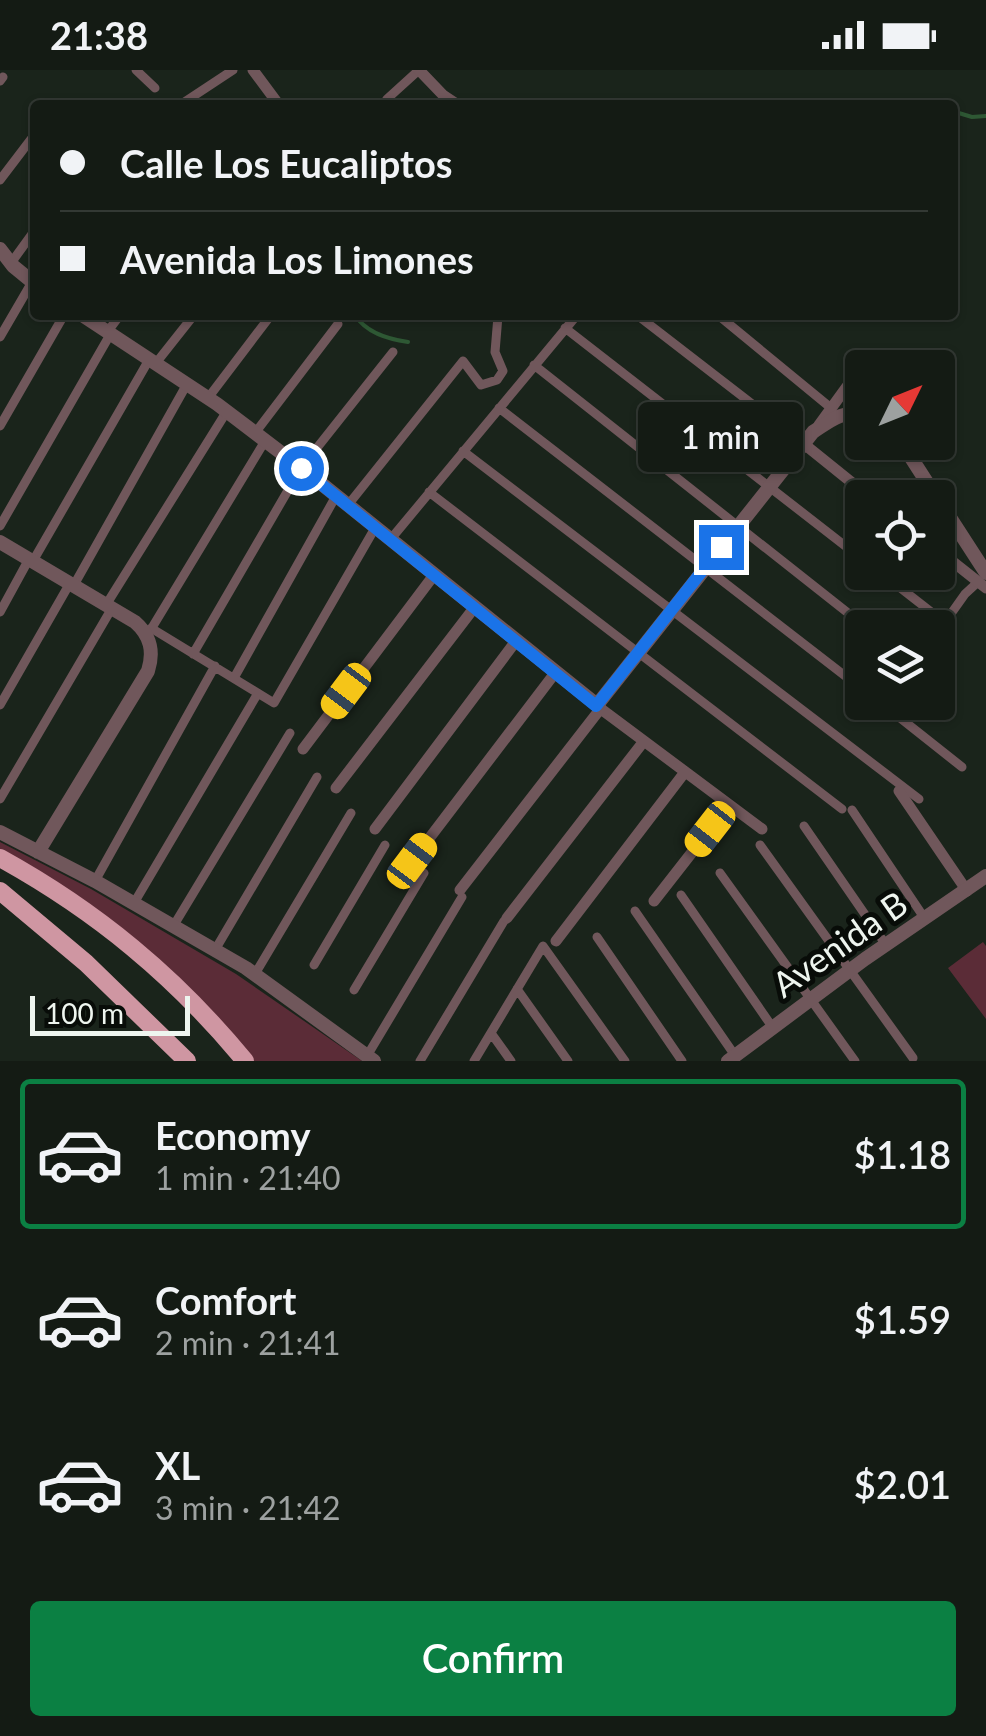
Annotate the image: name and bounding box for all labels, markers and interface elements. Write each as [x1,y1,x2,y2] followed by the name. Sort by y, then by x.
[50,12,148,58] text: 21:38
[120,140,453,186] text: Calle Los Eucaliptos
[120,236,474,282] text: Avenida Los Limones
[845,350,955,460] north arrow
[845,350,955,720] map controls
[638,402,804,472] callout: 1 min
[681,417,760,456] text: 1 min
[279,446,324,491] route start
[845,480,955,590] button: locate
[699,525,744,570] route end
[845,610,955,720] button: layers
[316,658,376,724] car
[680,796,740,862] car
[382,828,442,894] car
[764,881,914,1005] street label: Avenida B
[30,991,190,1036] scale bar
[45,996,124,1030] text: 100 m
[35,1109,125,1199] icon: car
[155,1112,310,1158] text: Economy
[854,1131,951,1177] text: $1.18
[155,1158,341,1197] text: 1 min · 21:40
[35,1274,125,1364] icon: car
[155,1277,296,1323] text: Comfort
[854,1296,951,1342] text: $1.59
[155,1323,341,1362] text: 2 min · 21:41
[35,1439,125,1529] icon: car
[155,1442,200,1488] text: XL
[854,1461,951,1507] text: $2.01
[155,1488,341,1527] text: 3 min · 21:42
[30,1601,956,1716] button: Confirm

